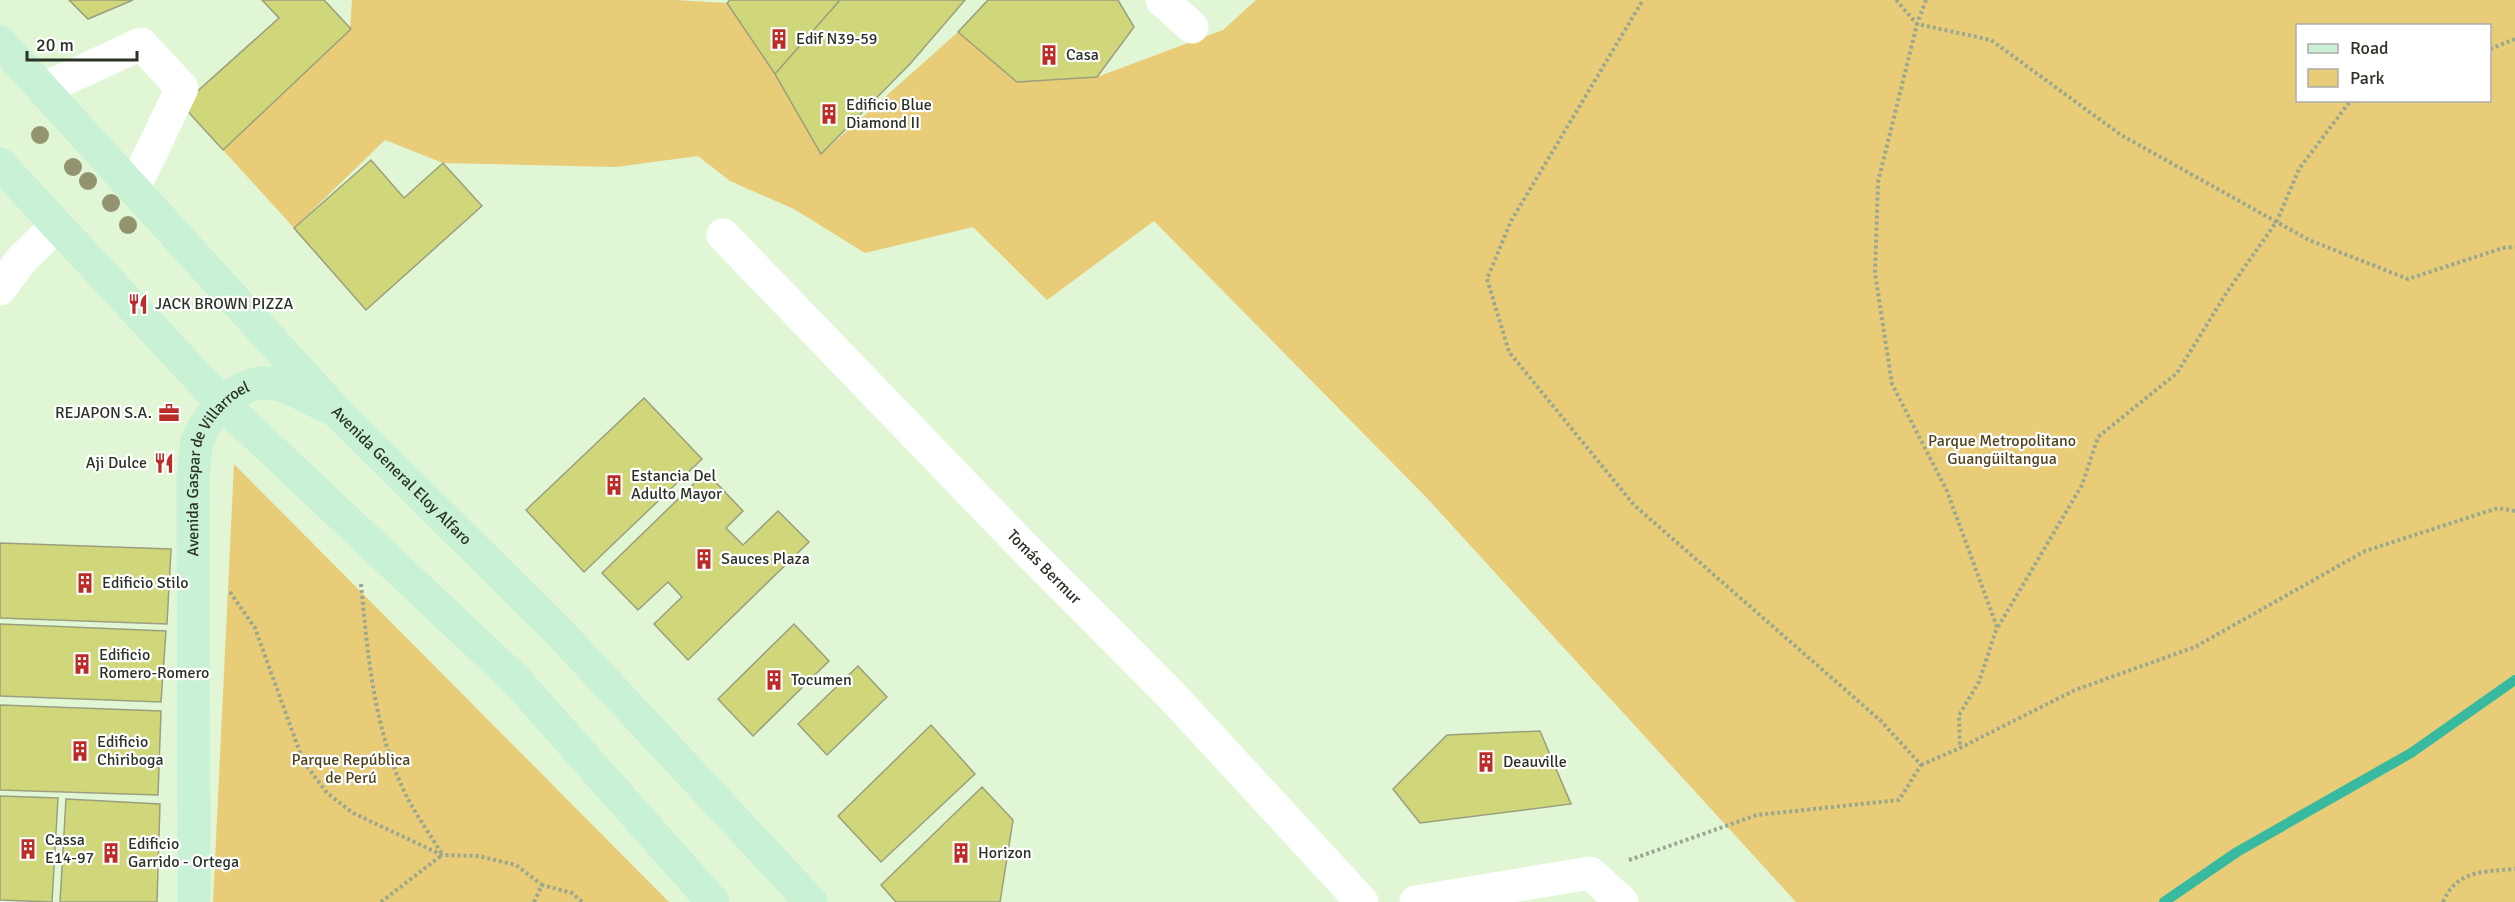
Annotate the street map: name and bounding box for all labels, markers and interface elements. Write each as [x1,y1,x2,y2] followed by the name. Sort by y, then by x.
[27,24,136,62] scale bar
[2296,24,2491,102] legend
[767,27,791,51] building icon: Edif N39-59
[796,29,877,49] place label: Edif N39-59
[36,34,74,56] text: 20 m
[2350,37,2389,59] text: Road
[1037,43,1061,67] building icon: Casa
[1066,45,1099,65] place label: Casa
[2350,67,2385,89] text: Park
[846,95,932,133] place label: Edificio Blue Diamond II
[817,102,841,126] building icon: Edificio Blue Diamond II
[126,292,150,316] restaurant icon: JACK BROWN PIZZA
[155,294,293,314] place label: JACK BROWN PIZZA
[183,377,253,556] street label: Avenida Gaspar de Villarroel
[157,401,181,425] office icon: REJAPON S.A.
[327,402,476,549] street label: Avenida General Eloy Alfaro
[55,403,152,423] place label: REJAPON S.A.
[1928,431,2076,469] park label: Parque Metropolitano Guangüiltangua
[152,451,176,475] restaurant icon: Aji Dulce
[86,453,147,473] place label: Aji Dulce
[631,466,722,504] place label: Estancia Del Adulto Mayor
[602,473,626,497] building icon: Estancia Del Adulto Mayor
[1003,526,1086,609] street label: Tomás Bermur
[692,547,716,571] building icon: Sauces Plaza
[721,549,810,569] place label: Sauces Plaza
[73,571,97,595] building icon: Edificio Stilo
[102,573,189,593] place label: Edificio Stilo
[99,645,209,683] place label: Edificio Romero-Romero
[70,652,94,676] building icon: Edificio Romero-Romero
[762,668,786,692] building icon: Tocumen
[791,670,852,690] place label: Tocumen
[97,732,164,770] place label: Edificio Chiriboga
[68,739,92,763] building icon: Edificio Chiriboga
[292,750,410,788] park label: Parque República de Perú
[1474,750,1498,774] building icon: Deauville
[1503,752,1567,772] place label: Deauville
[45,830,94,868] place label: Cassa E14-97
[128,834,239,872] place label: Edificio Garrido - Ortega
[16,837,40,861] building icon: Cassa E14-97
[99,841,123,865] building icon: Edificio Garrido - Ortega
[949,841,973,865] building icon: Horizon
[978,843,1032,863] place label: Horizon

